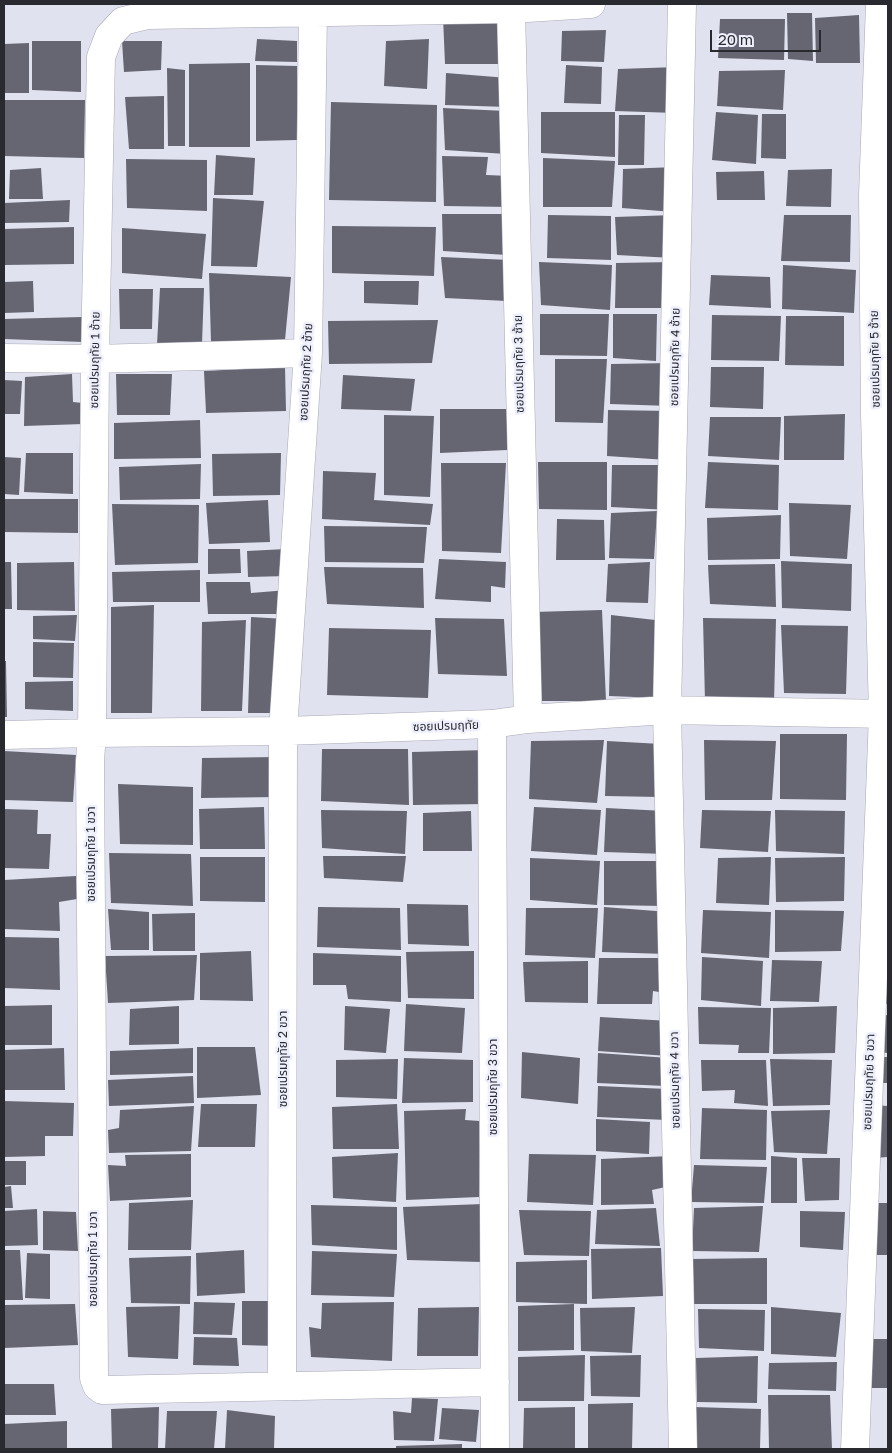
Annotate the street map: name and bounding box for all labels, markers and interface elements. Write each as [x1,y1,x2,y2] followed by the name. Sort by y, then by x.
[712,20,823,52] scale bar
[718,30,753,48] text: 20 m
[667,308,683,406] street label: ซอยเปรมฤทัย 4 ซ้าย
[867,310,883,408] street label: ซอยเปรมฤทัย 5 ซ้าย
[87,312,103,408] street label: ซอยเปรมฤทัย 1 ซ้าย
[511,315,527,413] street label: ซอยเปรมฤทัย 3 ซ้าย
[296,323,316,421] street label: ซอยเปรมฤทัย 2 ซ้าย
[413,718,479,734] street label: ซอยเปรมฤทัย
[84,806,98,902] street label: ซอยเปรมฤทัย 1 ขวา
[276,1011,290,1107] street label: ซอยเปรมฤทัย 2 ขวา
[667,1031,683,1129] street label: ซอยเปรมฤทัย 4 ขวา
[860,1034,878,1130] street label: ซอยเปรมฤทัย 5 ขวา
[486,1039,500,1135] street label: ซอยเปรมฤทัย 3 ขวา
[86,1211,100,1307] street label: ซอยเปรมฤทัย 1 ขวา

